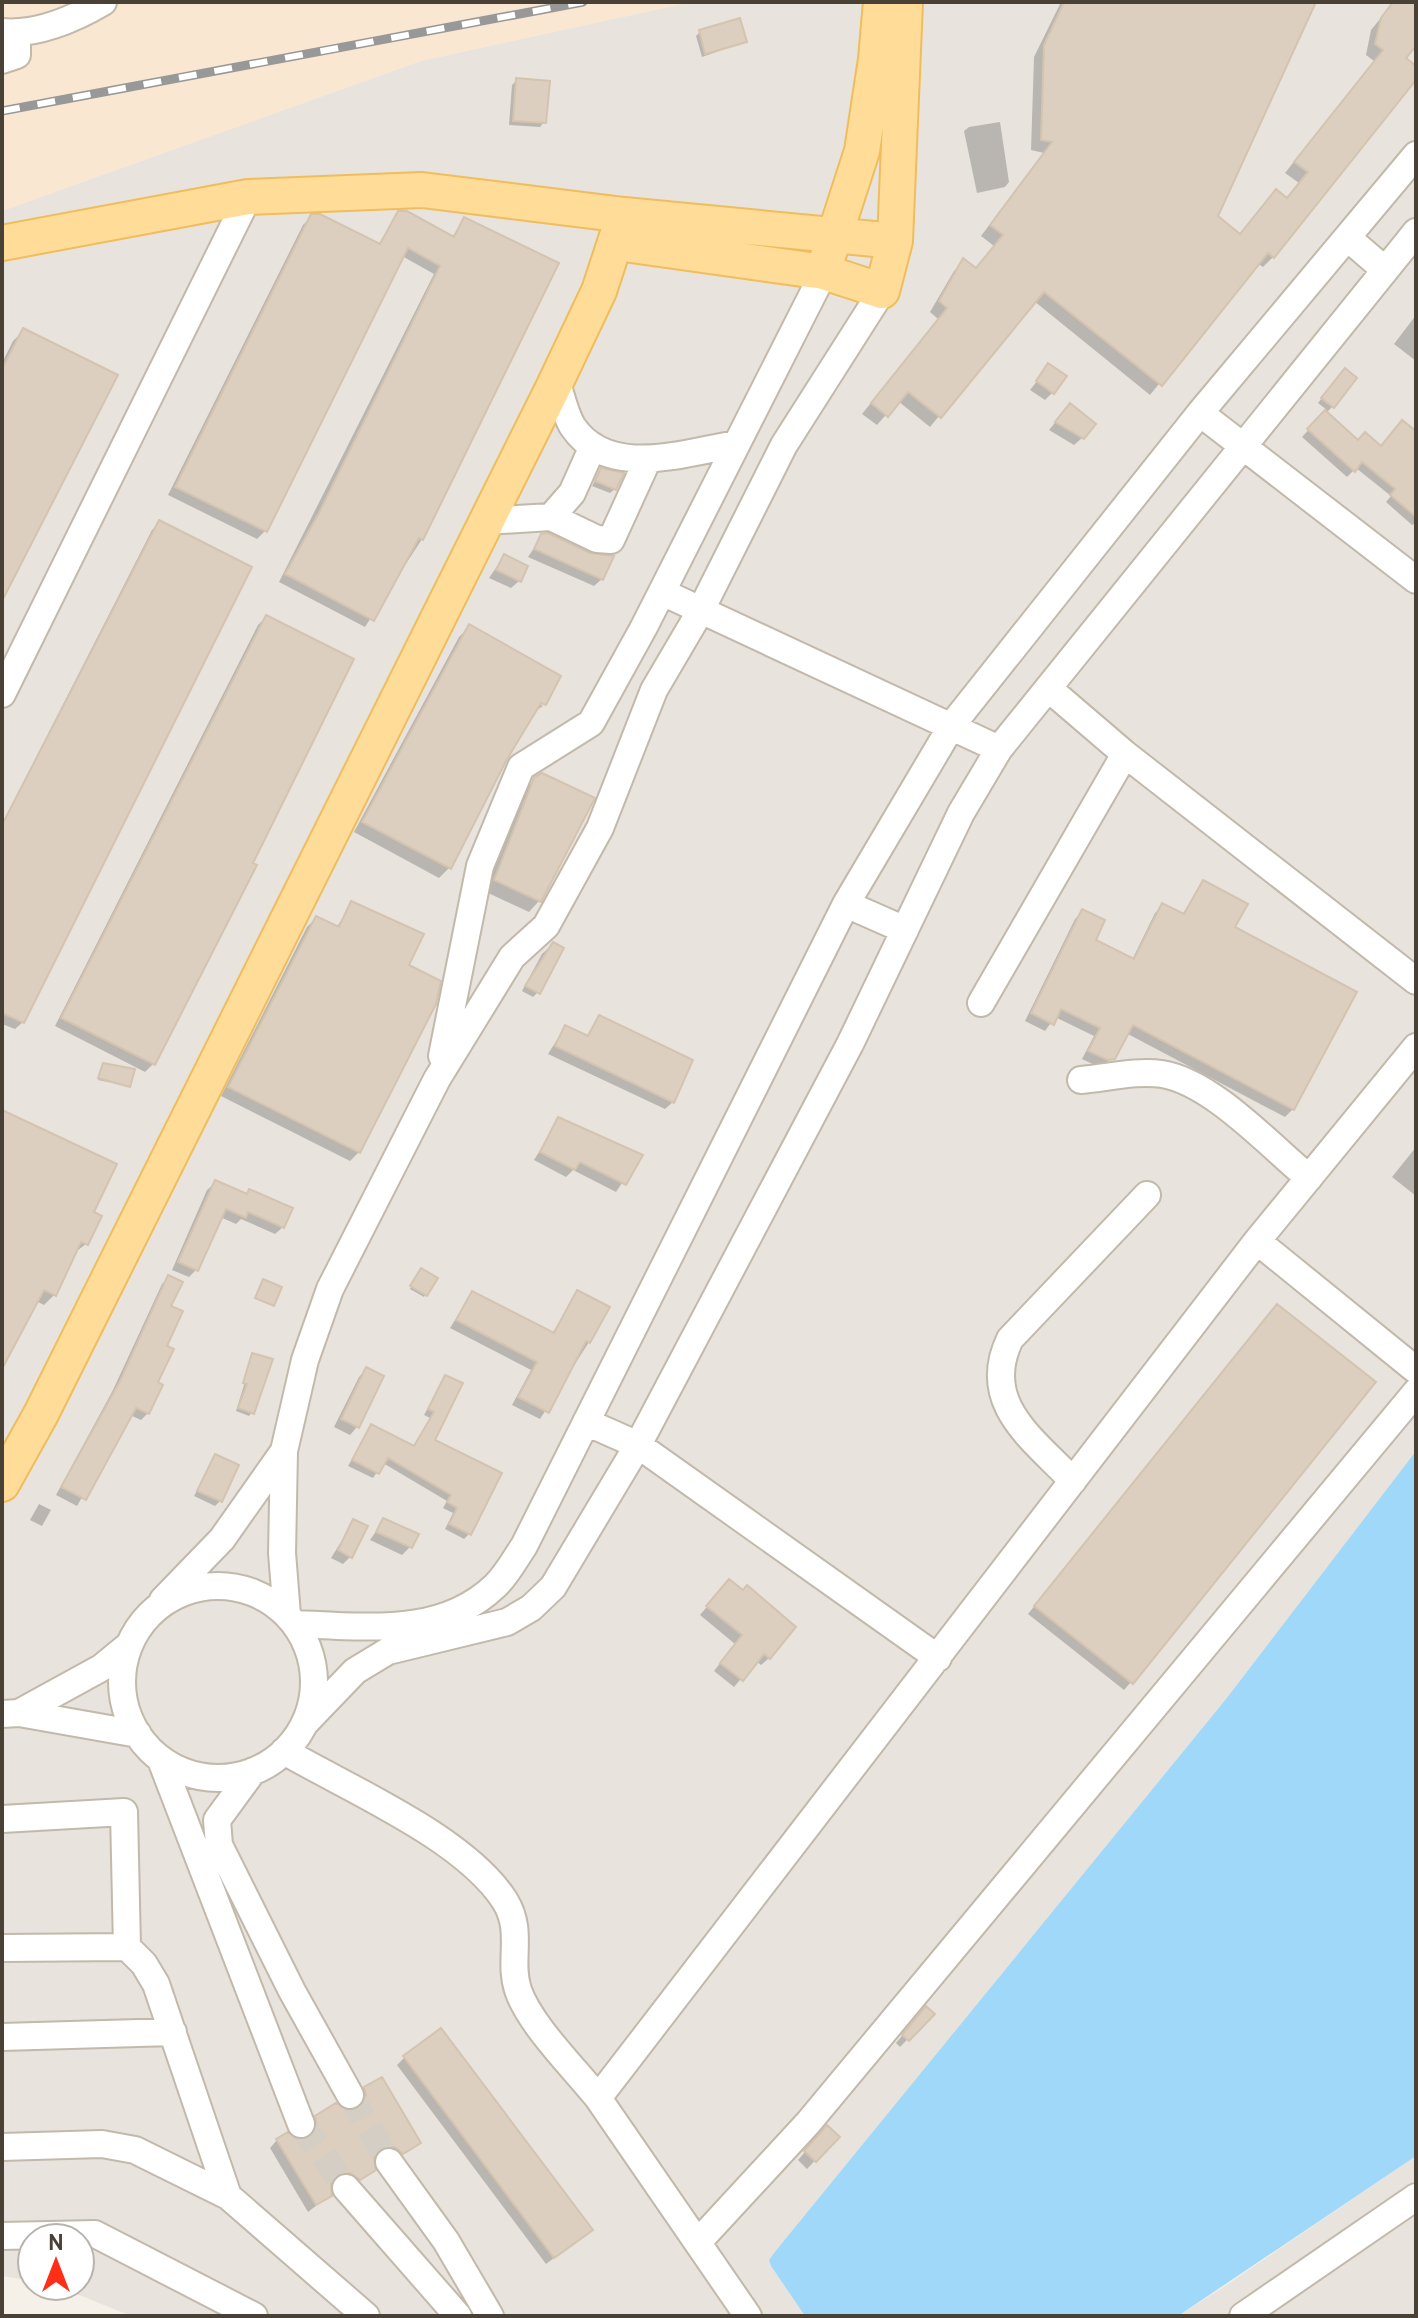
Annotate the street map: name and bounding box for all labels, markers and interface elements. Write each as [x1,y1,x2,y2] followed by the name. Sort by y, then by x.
[16,2222,96,2302] north arrow
[48,2231,64,2258] text: N

